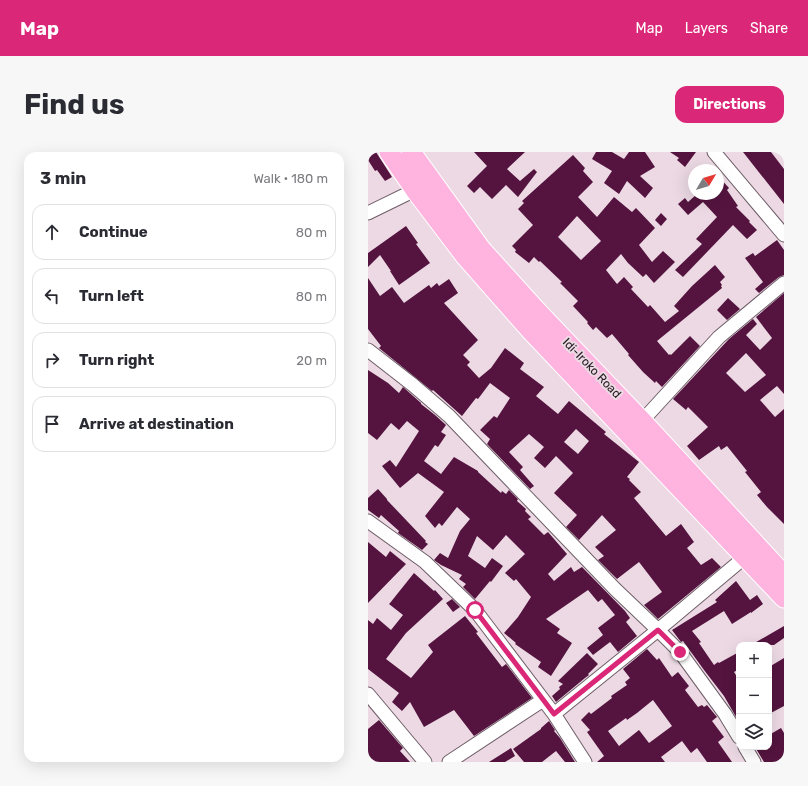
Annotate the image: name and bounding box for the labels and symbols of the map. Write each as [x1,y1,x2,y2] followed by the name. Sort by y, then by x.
[688,164,724,200] north arrow
[560,335,624,401] street label: Idi-Iroko Road
[466,601,484,619] route start
[671,643,689,661] route end

